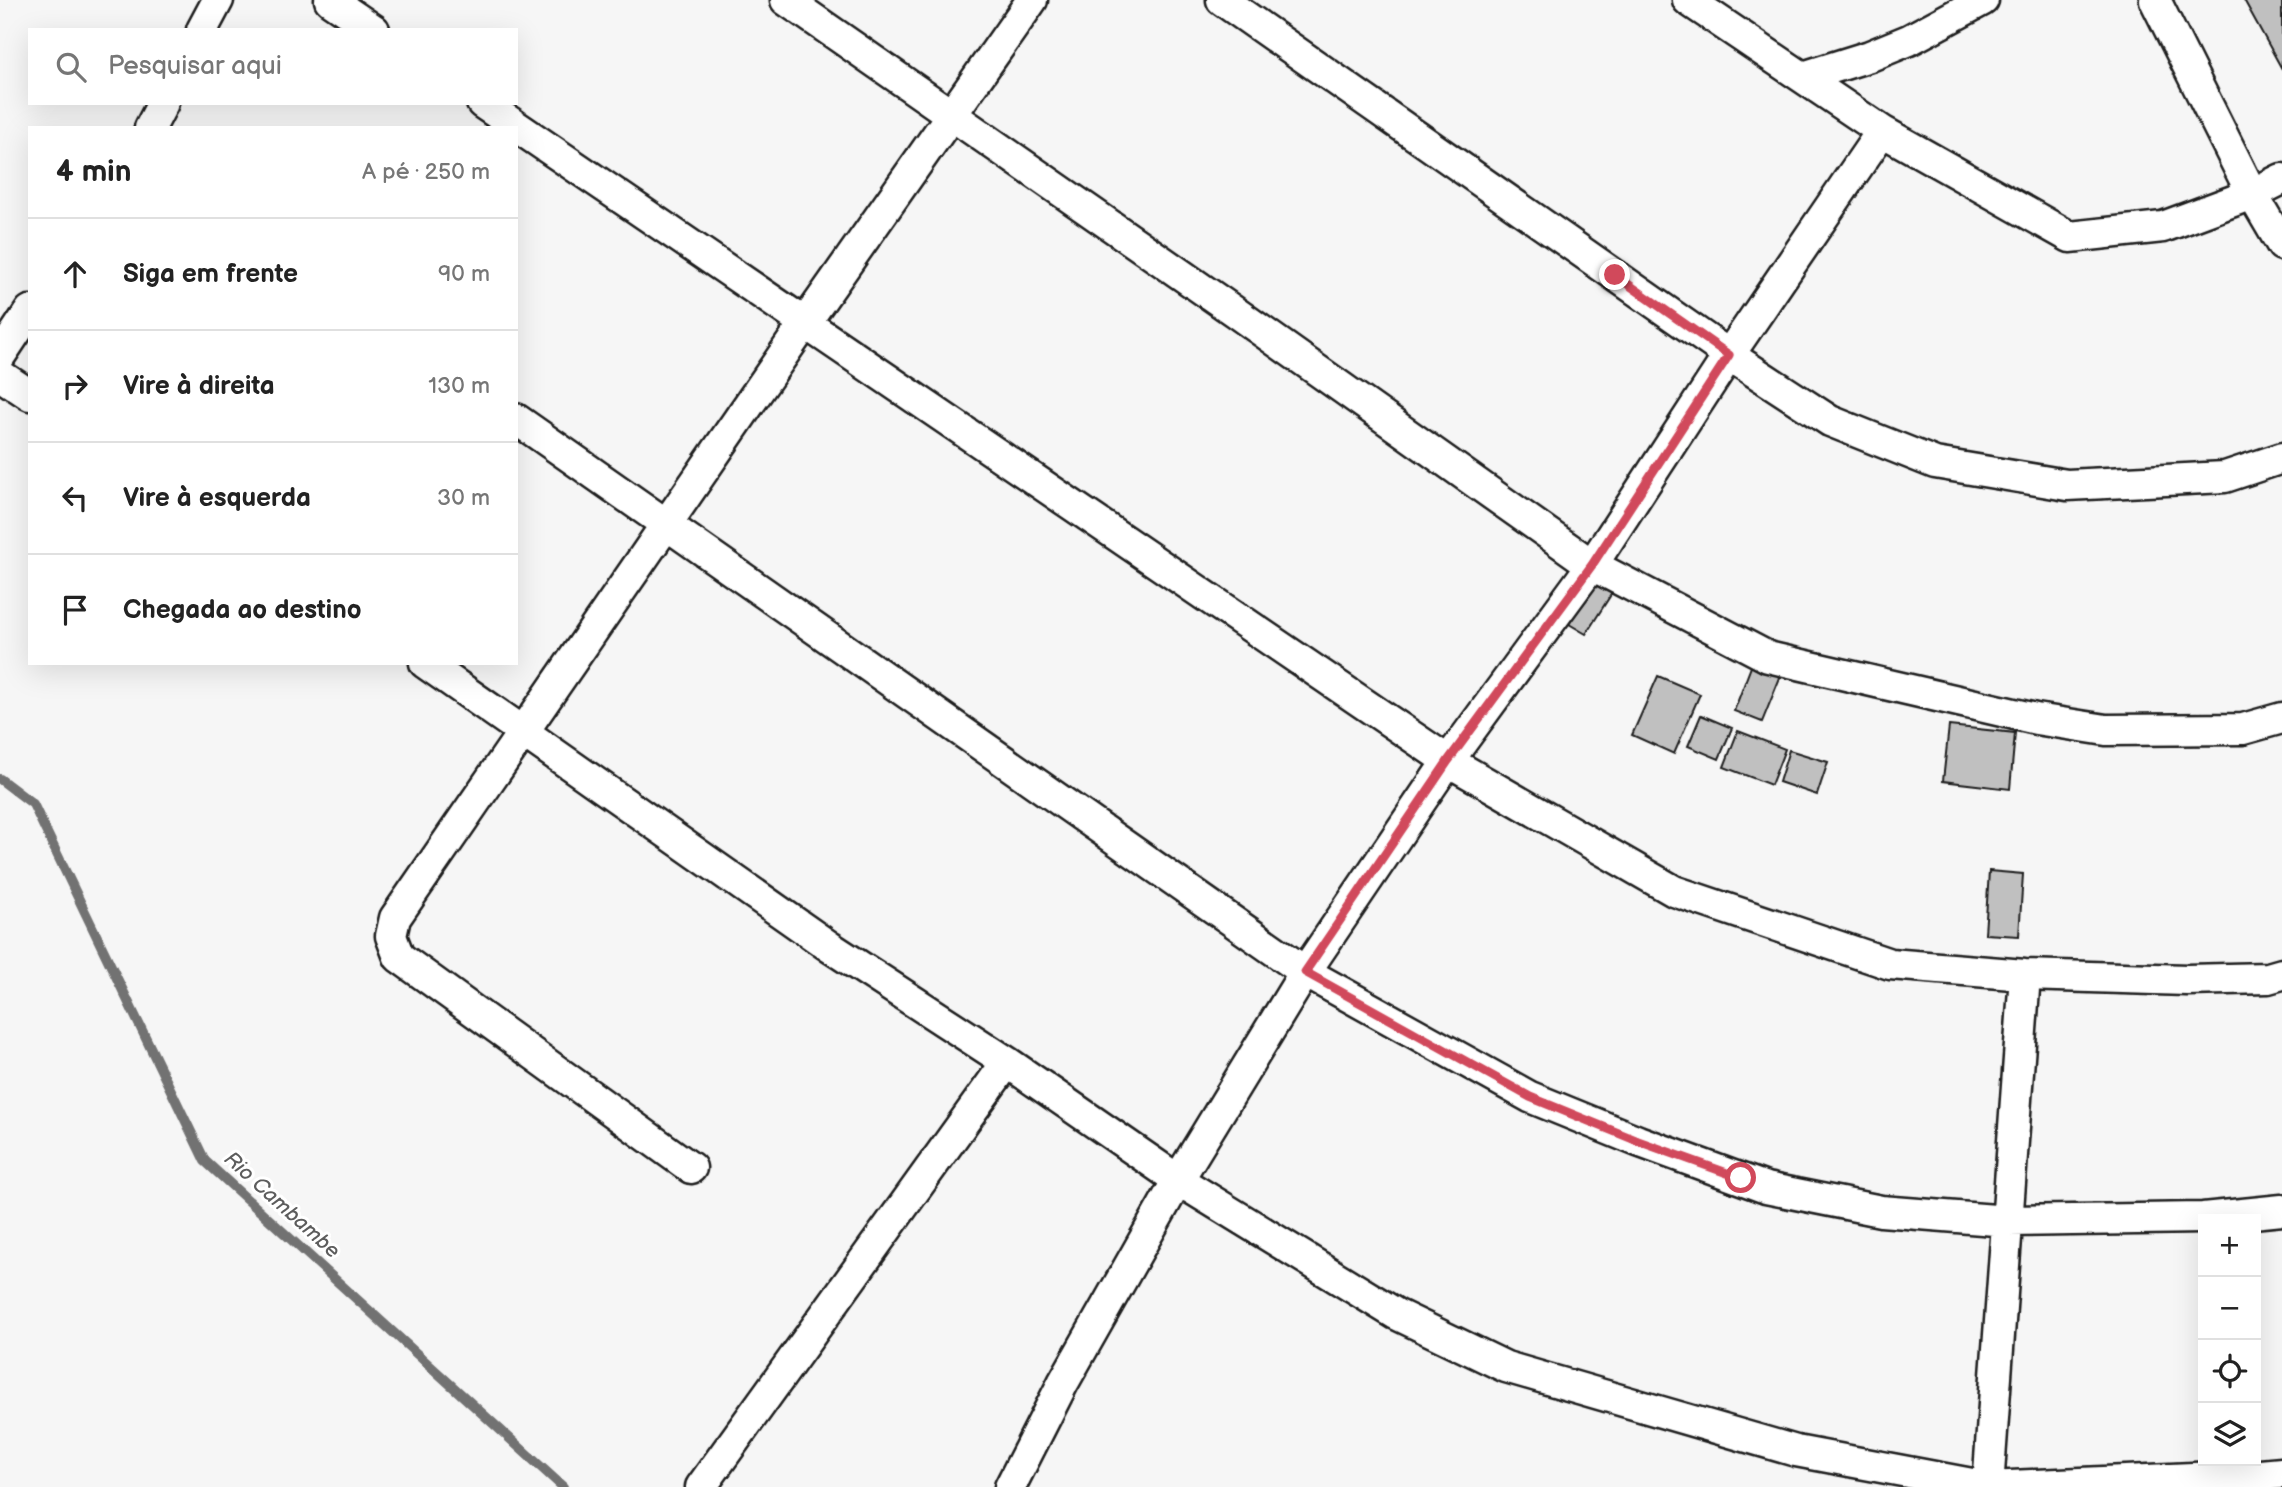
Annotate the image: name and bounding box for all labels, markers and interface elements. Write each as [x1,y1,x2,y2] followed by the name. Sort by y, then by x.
[28,28,518,105] search box
[52,48,90,86] icon: search
[108,51,282,82] text: Pesquisar aqui
[56,154,131,190] text: 4 min
[362,158,490,186] text: A pé · 250 m
[56,255,94,293] icon: ahead
[123,259,298,290] text: Siga em frente
[1599,259,1630,290] route end
[438,260,490,288] text: 90 m
[56,367,94,405] icon: right
[123,371,275,402] text: Vire à direita
[428,372,490,400] text: 130 m
[56,479,94,517] icon: left
[123,483,311,514] text: Vire à esquerda
[437,484,490,512] text: 30 m
[56,591,94,629] icon: arrive
[123,595,361,626] text: Chegada ao destino
[219,1146,345,1264] water label: Rio Cambambe
[1725,1162,1756,1193] route start
[2198,1214,2261,1466] map controls
[2198,1214,2261,1277] button: +
[2198,1277,2261,1340] button: −
[2198,1340,2261,1403] button: locate
[2198,1403,2261,1466] button: layers

